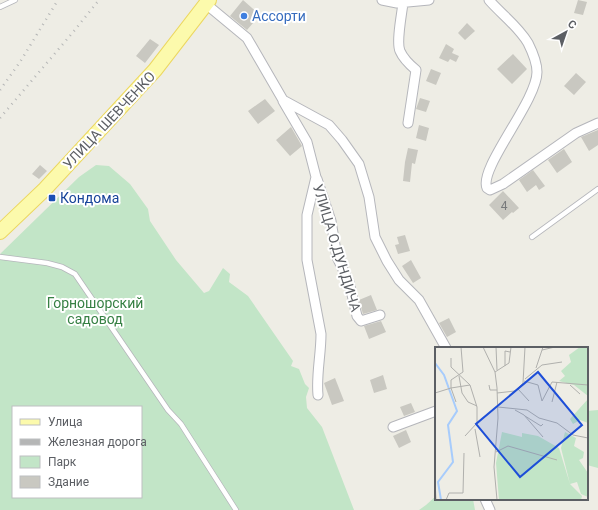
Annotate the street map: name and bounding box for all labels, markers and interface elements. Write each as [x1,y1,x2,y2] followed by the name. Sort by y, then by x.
[252,8,306,24] place label: Ассорти
[239,11,249,21] marker: Ассорти
[546,12,586,52] north arrow
[565,17,579,32] text: С
[60,68,158,172] street label: УЛИЦА ШЕВЧЕНКО
[310,182,364,314] street label: УЛИЦА О.ДУНДИЧА
[60,190,119,206] place label: Кондома
[47,193,57,203] marker: Кондома
[501,199,508,213] house number: 4
[47,295,143,327] park label: Горношорский садовод
[435,347,588,500] inset map
[12,406,142,498] legend
[48,415,83,429] text: Улица
[48,435,147,449] text: Железная дорога
[48,455,77,469] text: Парк
[48,475,89,489] text: Здание

